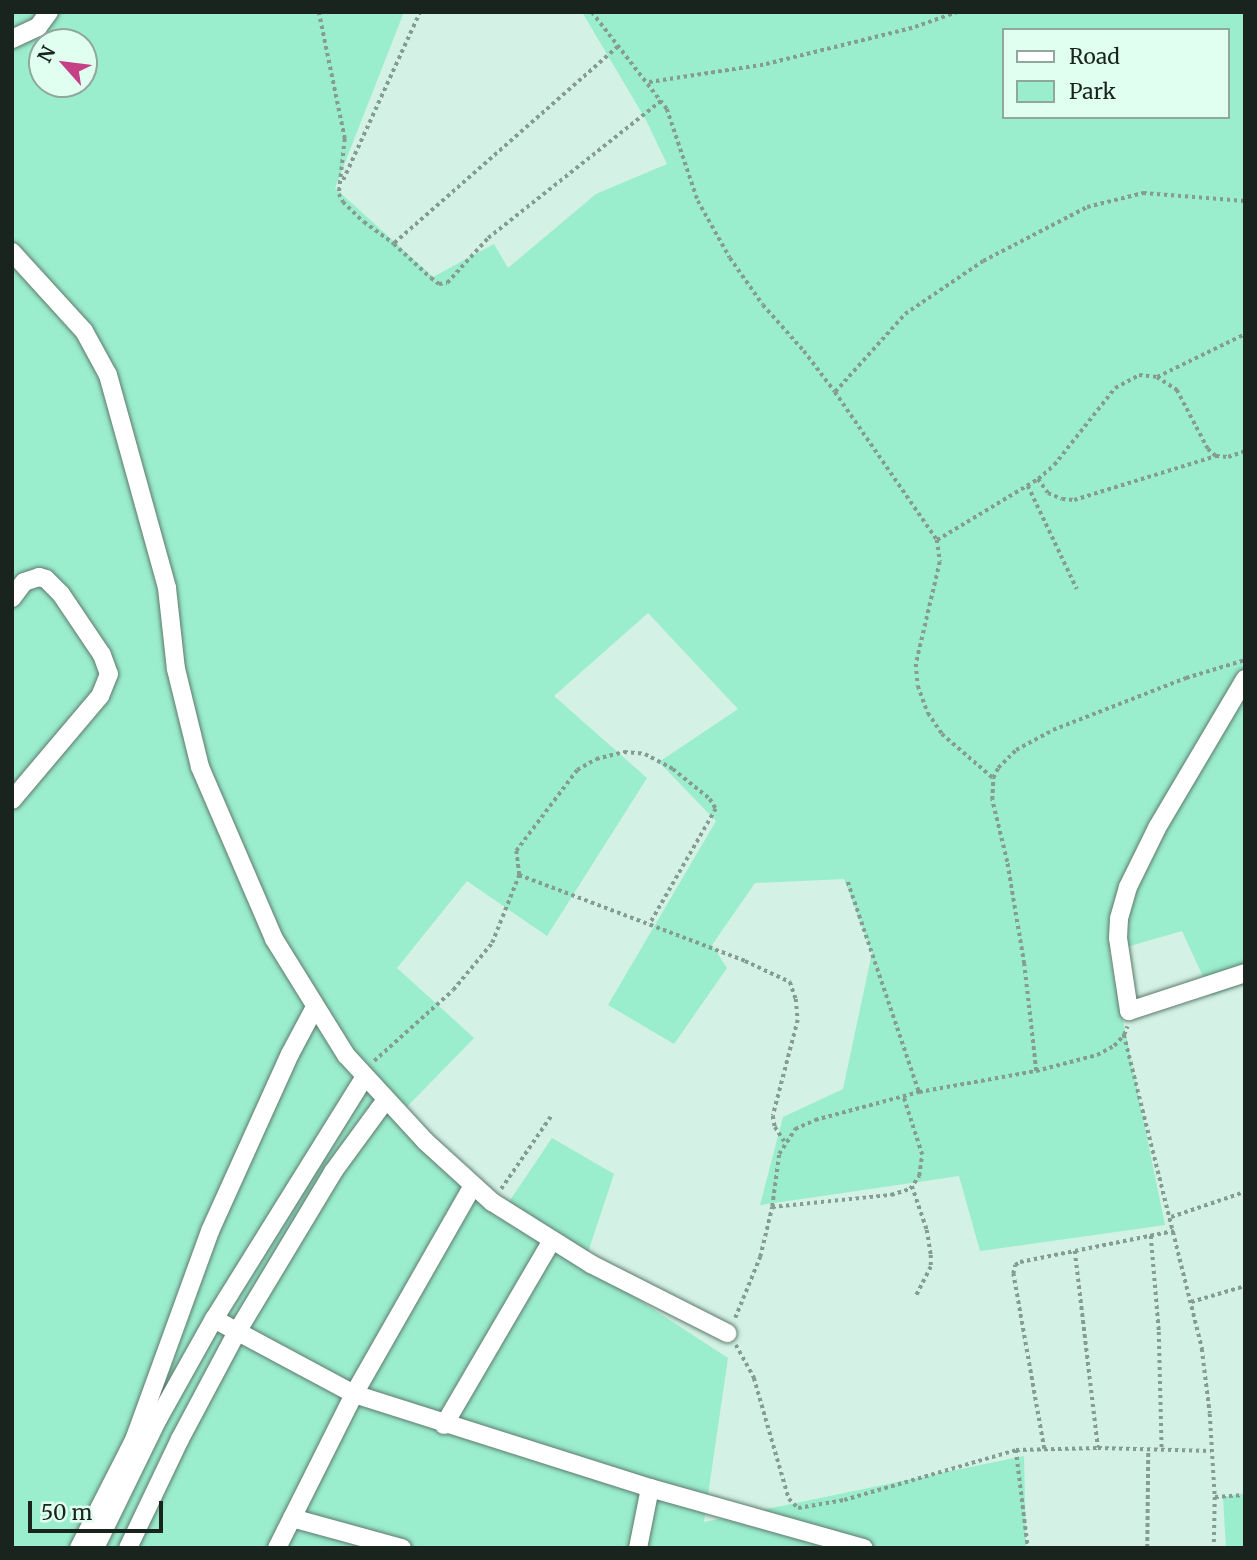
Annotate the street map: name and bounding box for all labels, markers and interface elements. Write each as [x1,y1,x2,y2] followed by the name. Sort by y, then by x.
[28,28,98,98] north arrow
[1002,28,1229,119] legend
[32,42,60,66] text: N
[1069,43,1120,70] text: Road
[1069,78,1116,105] text: Park
[32,1486,166,1530] scale bar
[41,1499,92,1526] text: 50 m

